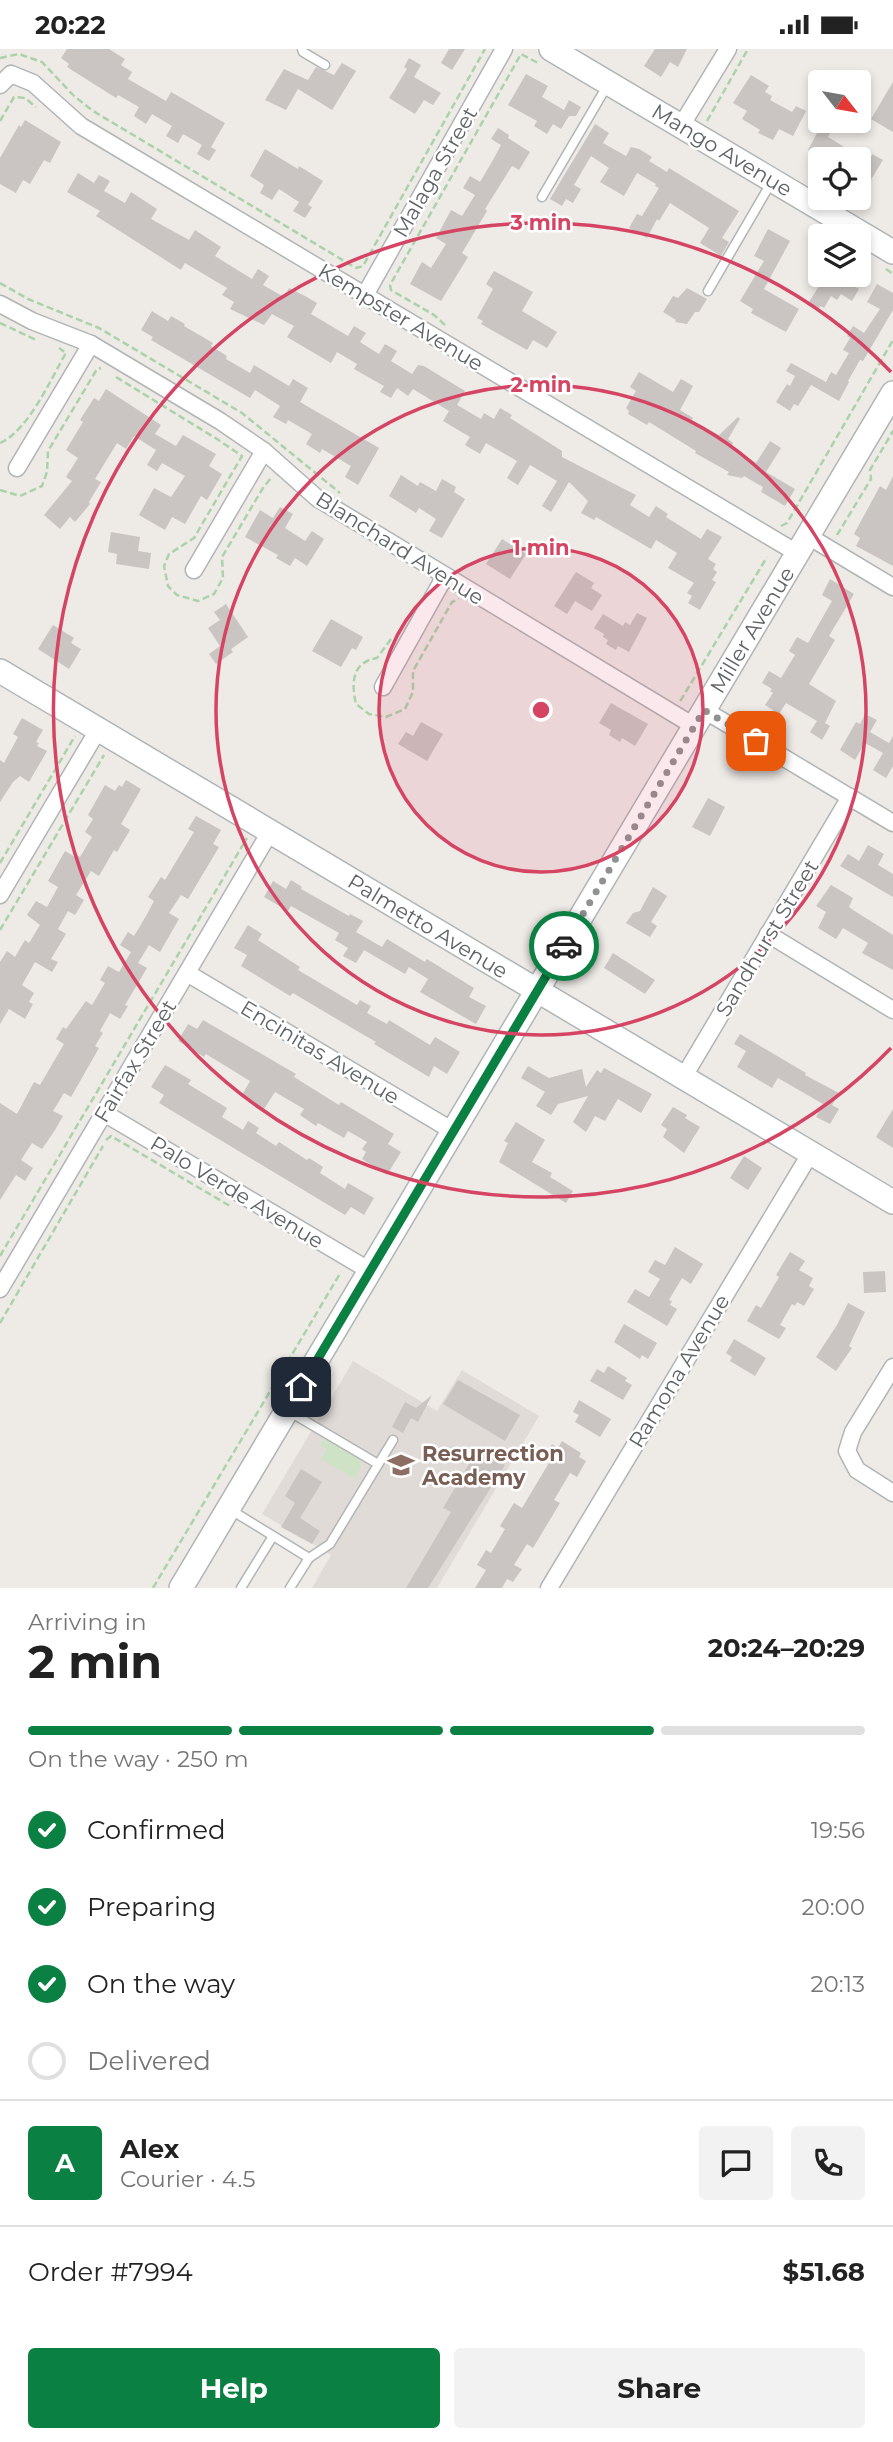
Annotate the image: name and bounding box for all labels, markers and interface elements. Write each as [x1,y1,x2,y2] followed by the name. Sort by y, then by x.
[35,9,106,41] text: 20:22
[808,70,872,133] north arrow
[808,70,871,287] map controls
[647,98,797,202] street label: Mango Avenue
[388,102,482,242] street label: Malaga Street
[808,147,871,210] button: locate
[509,210,572,235] text: 3 min
[808,224,871,287] button: layers
[314,258,488,376] street label: Kempster Avenue
[510,372,572,397] text: 2 min
[311,486,489,610] street label: Blanchard Avenue
[512,535,570,560] text: 1 min
[704,562,800,698] street label: Miller Avenue
[529,698,553,722] centre of rings
[726,711,786,771] pin
[737,722,775,760] icon: bag
[710,855,824,1021] street label: Sandhurst Street
[344,868,512,984] street label: Palmetto Avenue
[529,911,599,981] courier
[545,927,583,965] icon: car
[89,995,181,1127] street label: Fairfax Street
[236,995,404,1109] street label: Encinitas Avenue
[146,1130,328,1254] street label: Palo Verde Avenue
[623,1290,735,1452] street label: Ramona Avenue
[271,1357,331,1417] pin
[282,1368,320,1406] icon: home
[421,1441,564,1490] place label: Resurrection Academy
[386,1450,416,1480] school or university icon: Resurrection Academy
[28,1608,147,1636] text: Arriving in
[708,1632,865,1664] text: 20:24–20:29
[28,1633,162,1690] text: 2 min
[28,1745,249,1773] text: On the way · 250 m
[28,1811,66,1849] icon: check
[87,1814,226,1846] text: Confirmed
[811,1816,865,1844] text: 19:56
[28,1888,66,1926] icon: check
[87,1891,216,1923] text: Preparing
[801,1893,865,1921] text: 20:00
[28,1965,66,2003] icon: check
[87,1968,235,2000] text: On the way
[811,1970,865,1998] text: 20:13
[87,2045,211,2077] text: Delivered
[699,2126,773,2200] button: chat
[791,2126,865,2200] button: phone
[120,2133,179,2165] text: Alex
[55,2147,75,2179] text: A
[120,2165,255,2193] text: Courier · 4.5
[28,2256,193,2288] text: Order #7994
[783,2256,865,2288] text: $51.68
[28,2348,440,2428] button: Help
[454,2348,865,2428] button: Share

